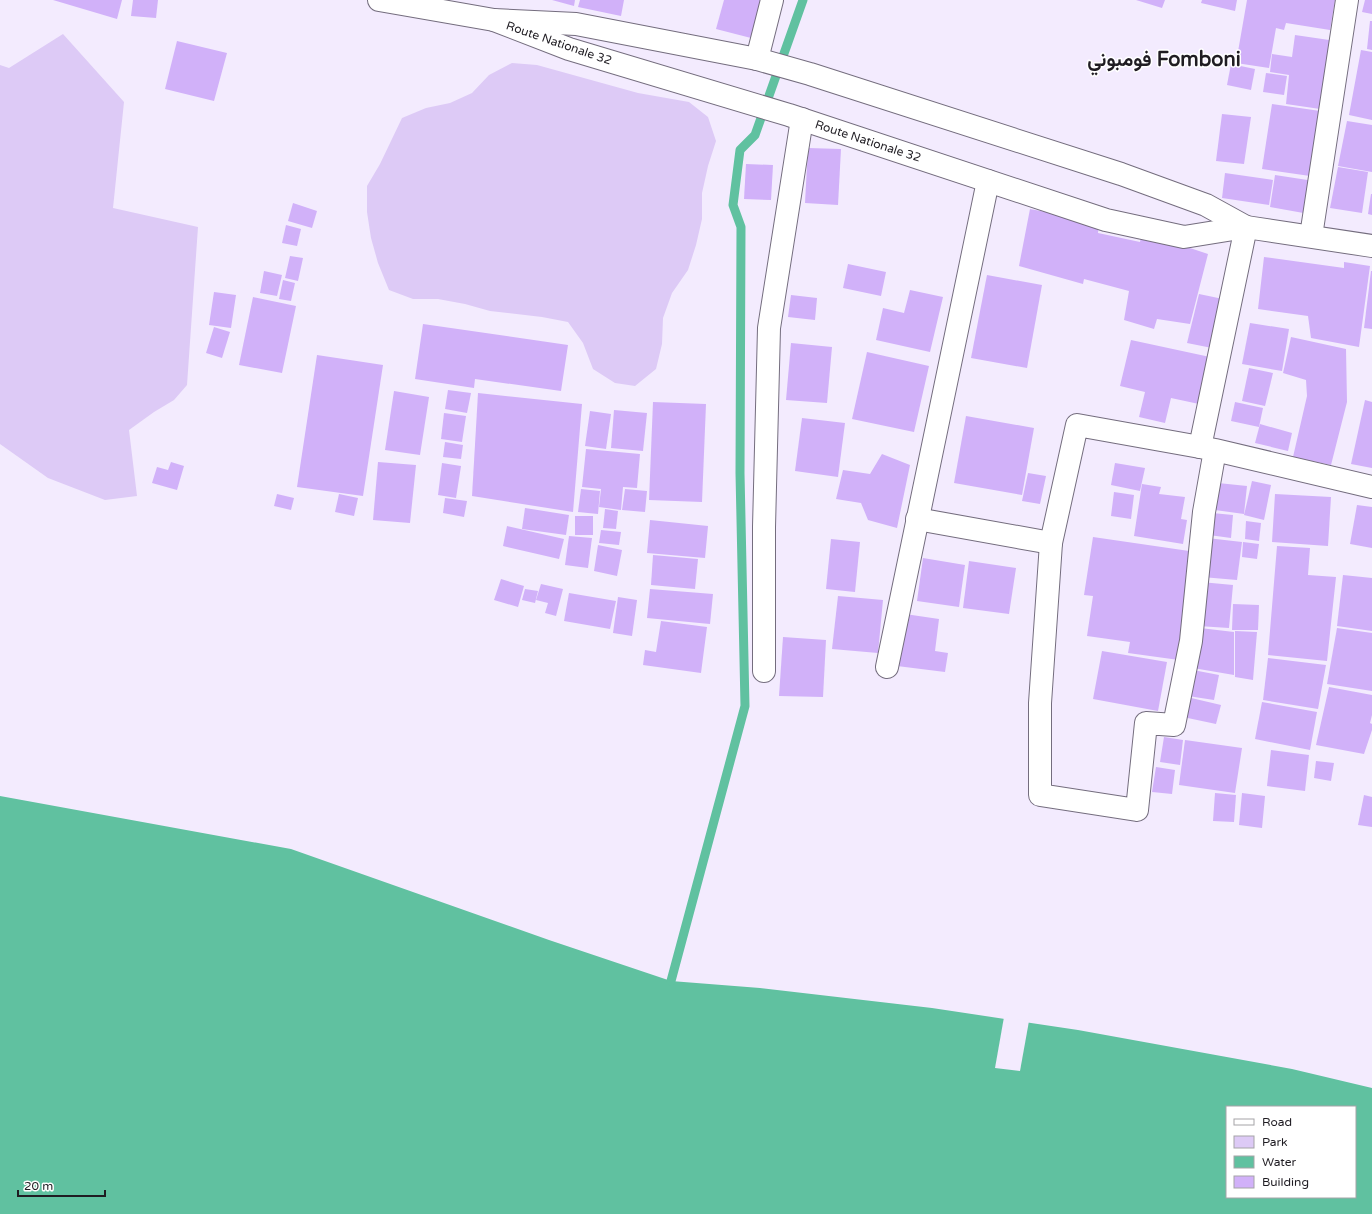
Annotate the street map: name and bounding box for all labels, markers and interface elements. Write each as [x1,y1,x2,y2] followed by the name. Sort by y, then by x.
[504,18,614,68] street label: Route Nationale 32
[1087,48,1241,76] district label: فومبوني Fomboni
[813,117,923,165] street label: Route Nationale 32
[1226,1106,1356,1198] legend
[1262,1115,1292,1129] text: Road
[1262,1135,1288,1149] text: Park
[1262,1155,1297,1169] text: Water
[18,1172,105,1198] scale bar
[1262,1175,1309,1189] text: Building
[24,1179,53,1193] text: 20 m

